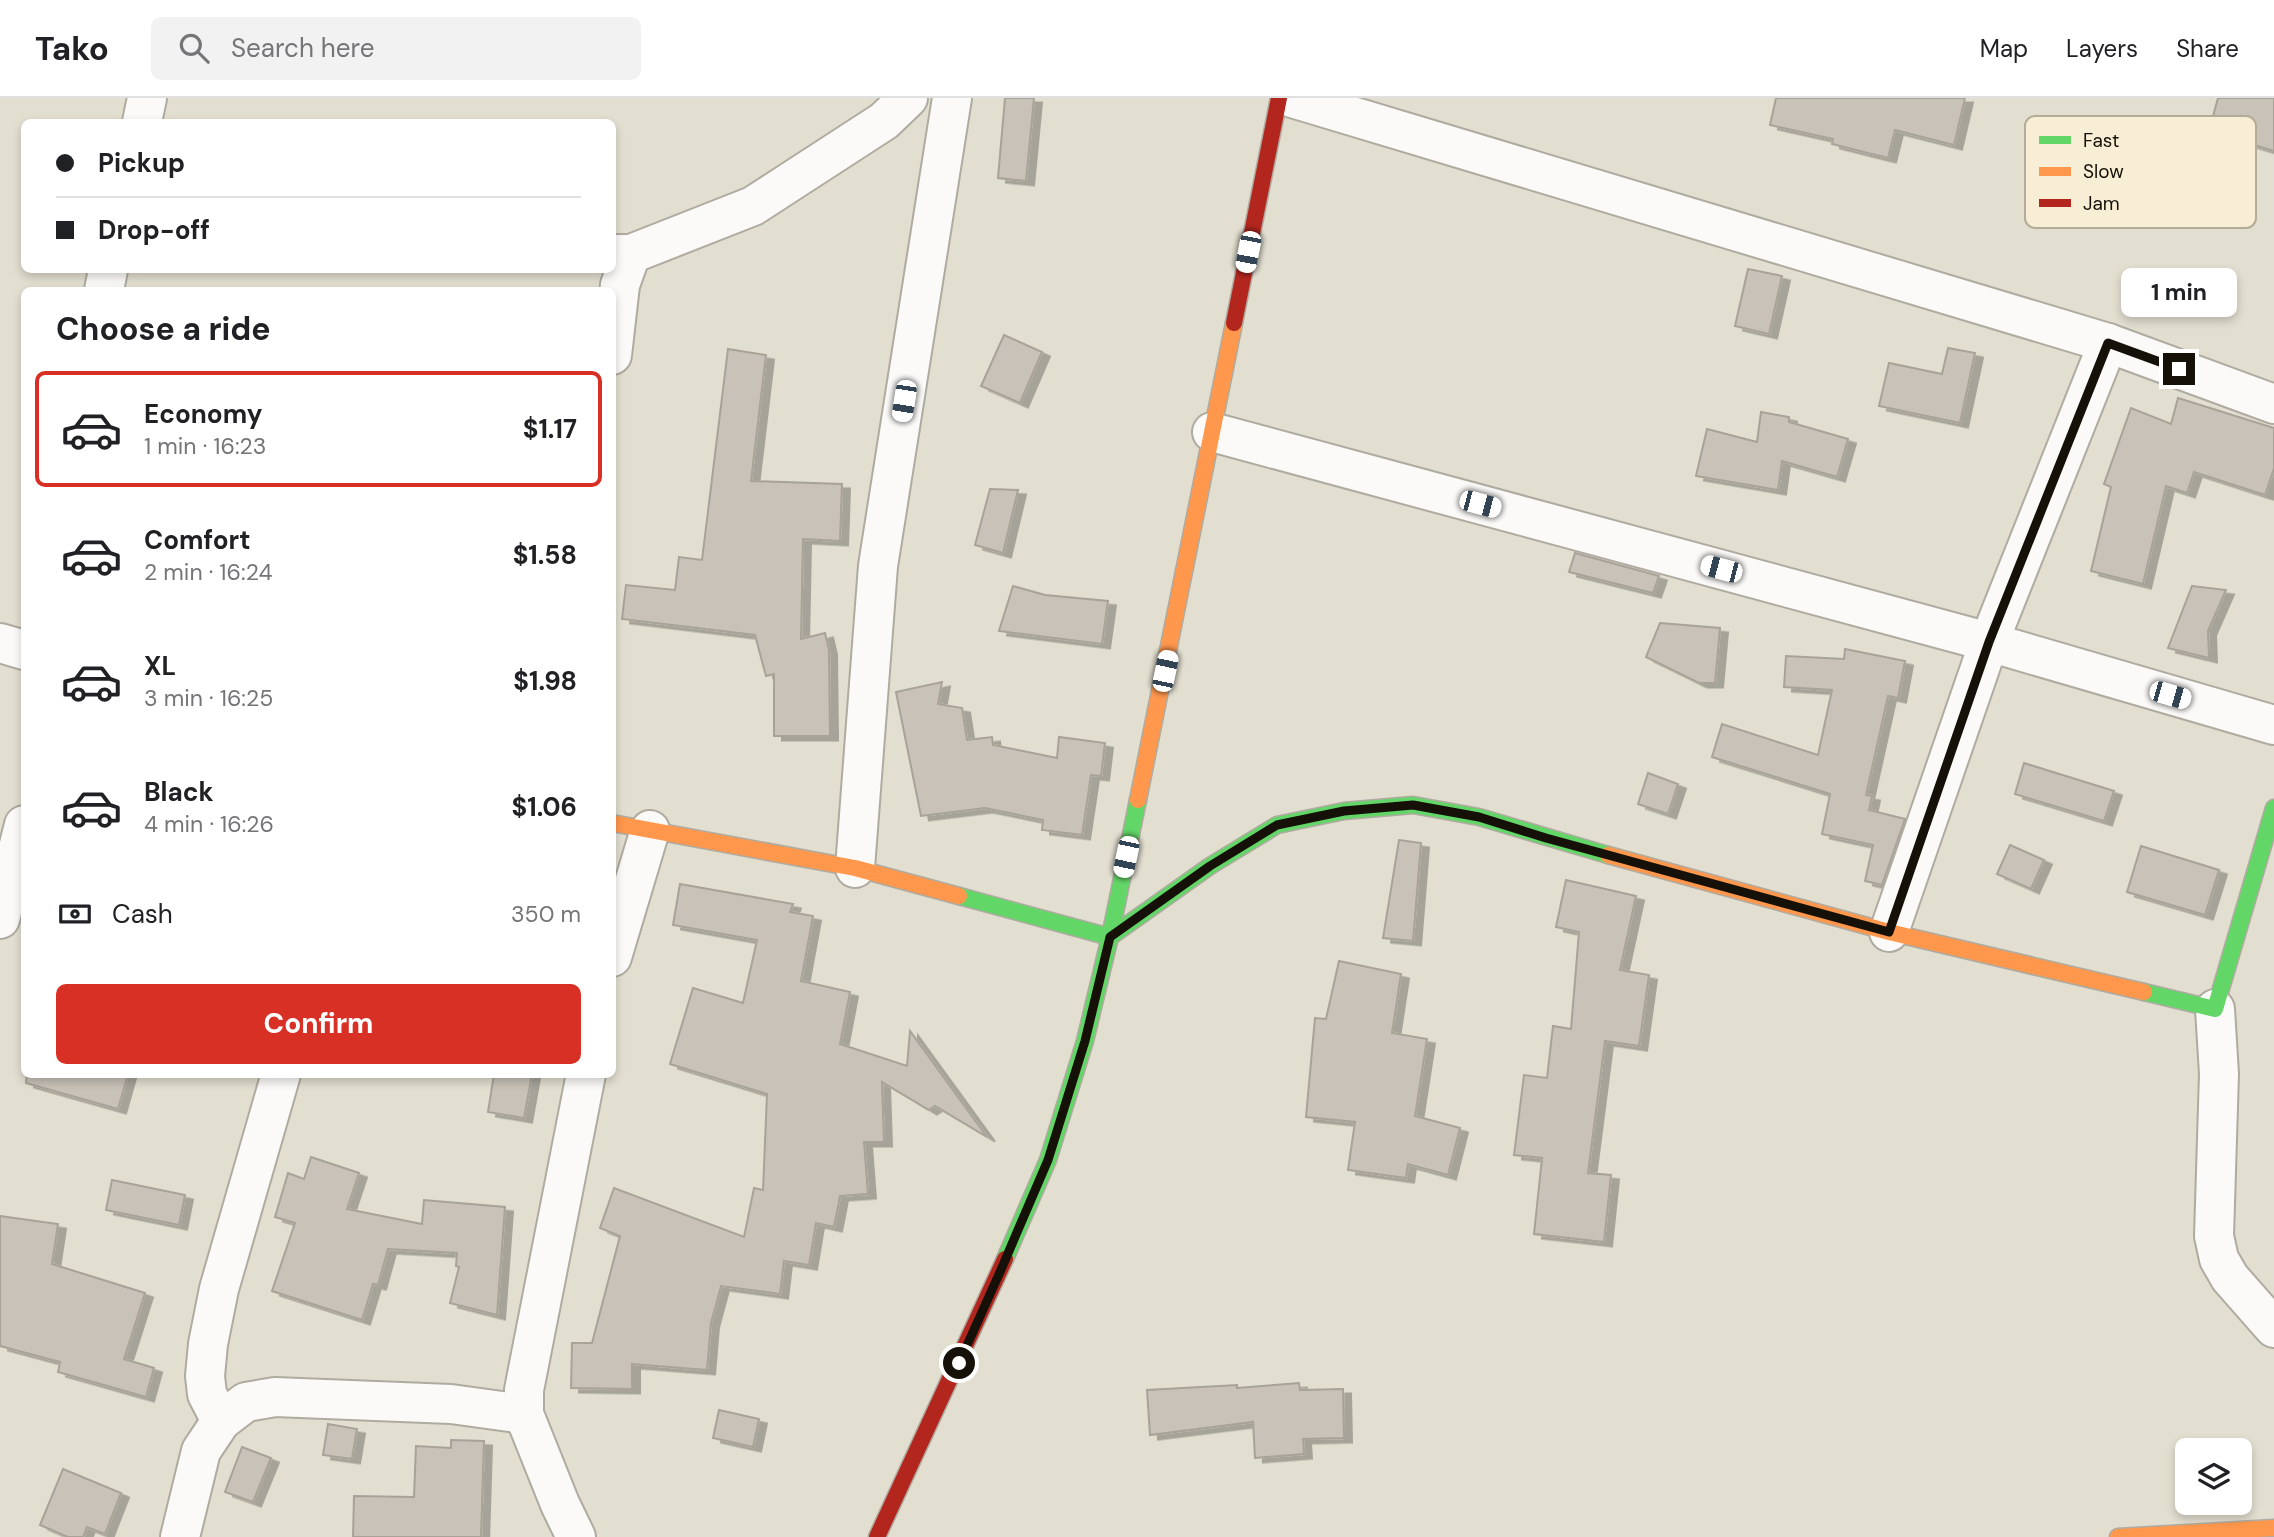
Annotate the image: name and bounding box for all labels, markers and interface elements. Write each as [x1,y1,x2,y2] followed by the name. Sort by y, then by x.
[151,17,641,80] search box
[35,27,109,70] text: Tako
[175,29,213,67] icon: search
[231,31,374,65] text: Search here
[1980,33,2028,64] text: Map
[2066,33,2138,64] text: Layers
[2176,33,2239,64] text: Share
[2025,116,2256,228] legend
[2083,128,2119,153] text: Fast
[98,146,185,180] text: Pickup
[2083,159,2124,184] text: Slow
[2083,191,2120,216] text: Jam
[98,213,210,247] text: Drop-off
[1234,229,1263,275] car
[2121,268,2237,316] callout: 1 min
[2151,277,2207,307] text: 1 min
[56,308,271,350] text: Choose a ride
[2163,353,2195,385] route end
[891,379,918,423] car
[144,397,262,431] text: Economy
[60,398,123,461] icon: car
[523,412,577,446] text: $1.17
[144,431,266,461] text: 1 min · 16:23
[1457,488,1504,520] car
[144,523,250,557] text: Comfort
[60,524,123,587] icon: car
[513,538,577,572] text: $1.58
[1698,553,1745,585] car
[144,557,272,587] text: 2 min · 16:24
[1151,648,1180,694] car
[144,649,176,683] text: XL
[60,650,123,713] icon: car
[513,664,577,698] text: $1.98
[2147,679,2194,711] car
[144,683,273,713] text: 3 min · 16:25
[144,775,214,809] text: Black
[60,776,123,839] icon: car
[512,790,577,824] text: $1.06
[144,809,274,839] text: 4 min · 16:26
[1112,834,1141,880] car
[56,895,94,933] icon: cash
[112,897,173,931] text: Cash
[511,899,581,929] text: 350 m
[56,984,581,1064] button: Confirm
[943,1347,975,1379] route start
[2175,1438,2252,1515] map controls
[2175,1438,2252,1515] button: layers

